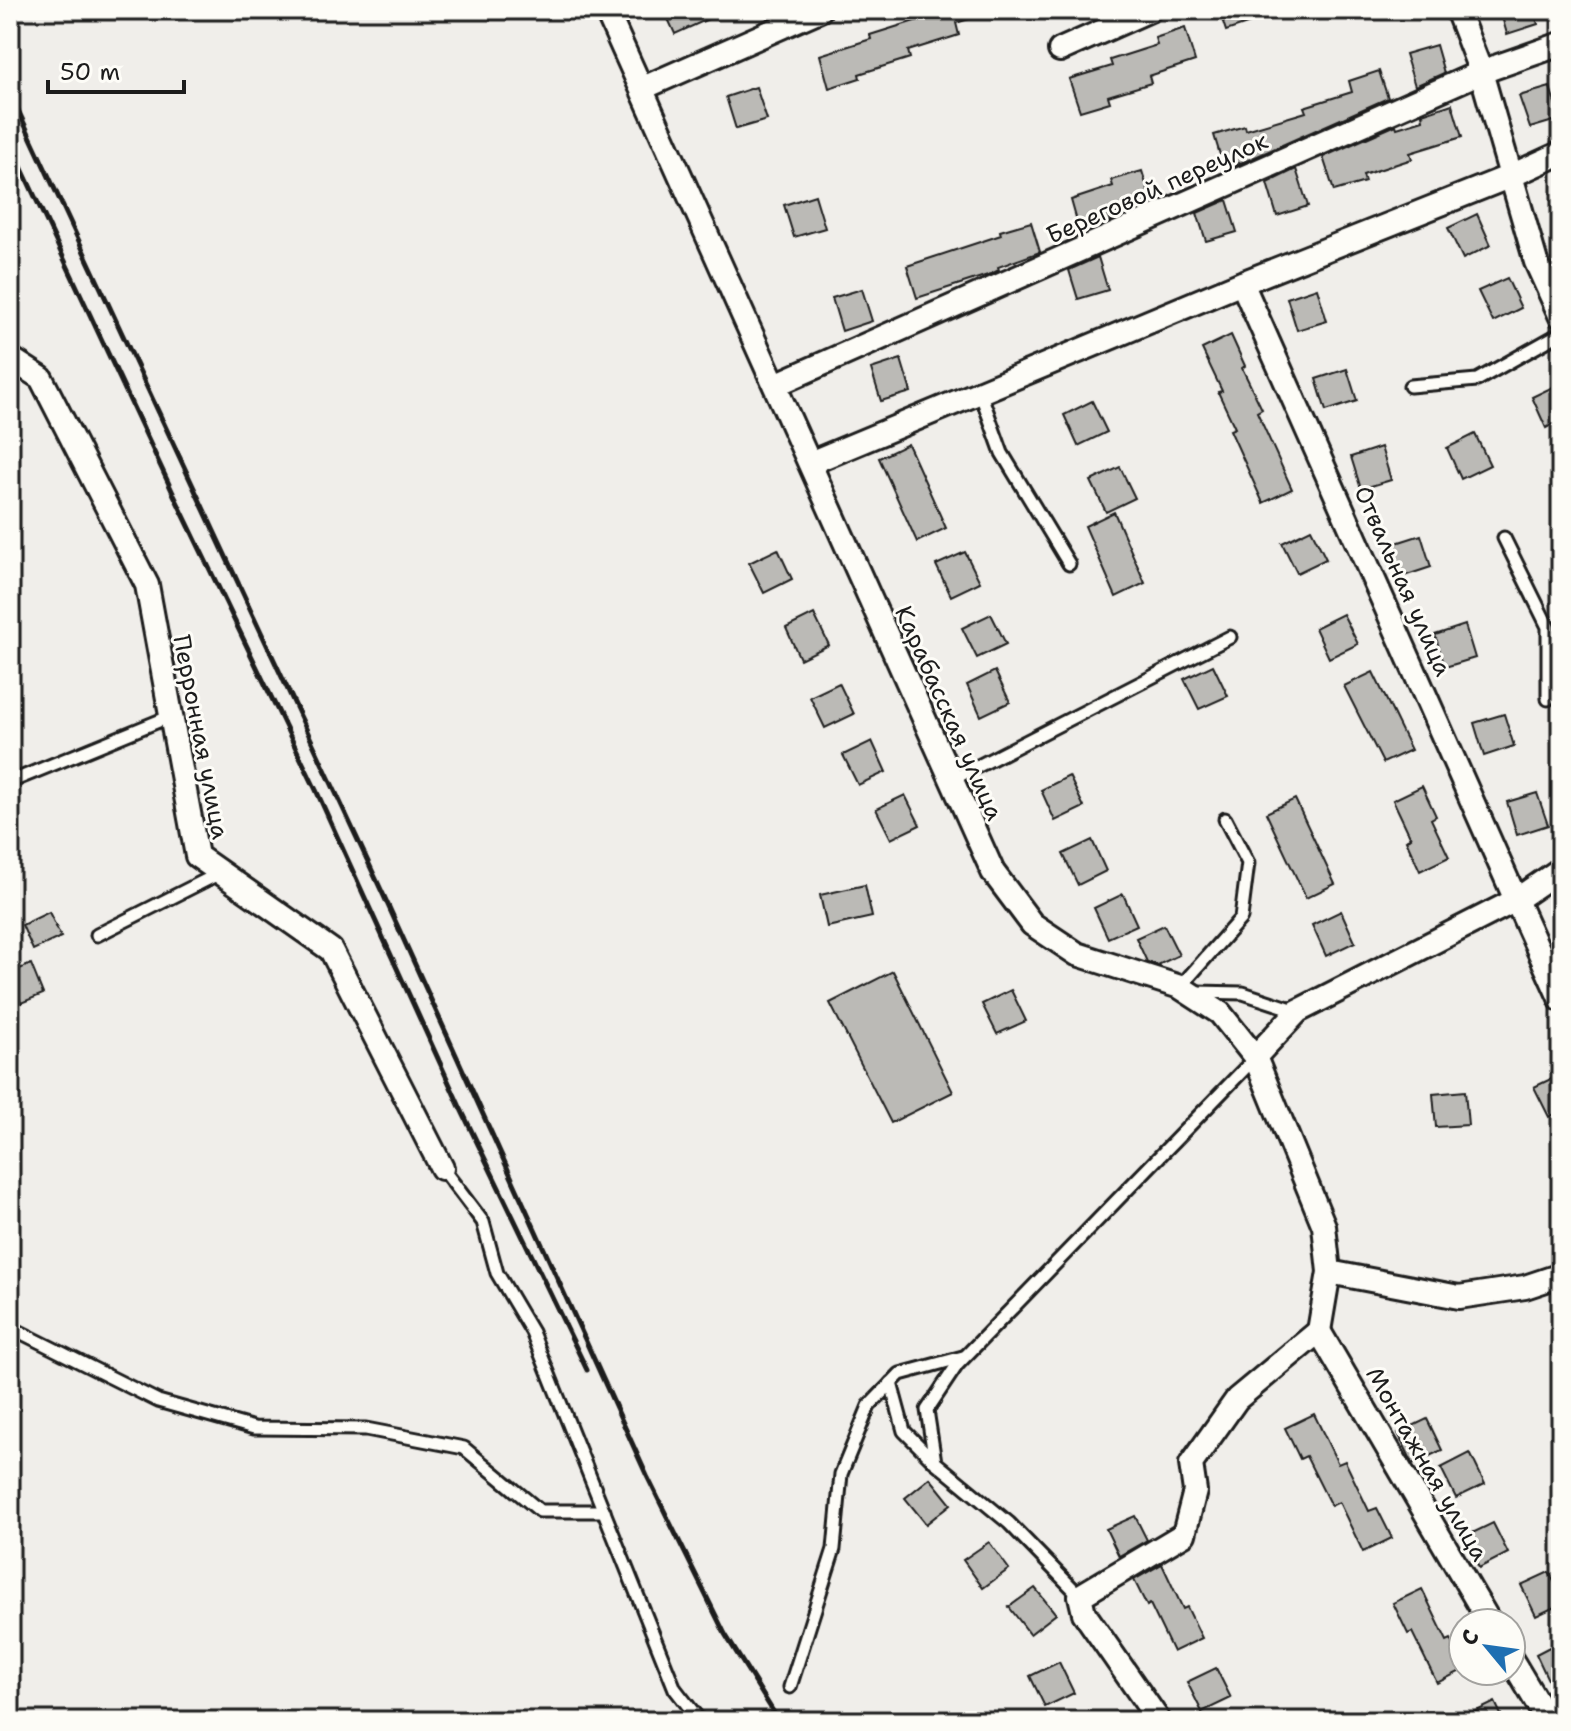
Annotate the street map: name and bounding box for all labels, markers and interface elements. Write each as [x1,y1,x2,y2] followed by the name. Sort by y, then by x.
[48,44,184,94] scale bar
[60,56,120,88] text: 50 m
[1041,125,1273,251] street label: Береговой переулок
[1347,481,1459,681] street label: Отвальная улица
[887,601,1011,825] street label: Карабасская улица
[165,632,237,842] street label: Перронная улица
[1358,1361,1496,1567] street label: Монтажная улица
[1447,1607,1527,1687] north arrow
[1454,1625,1486,1650] text: С

